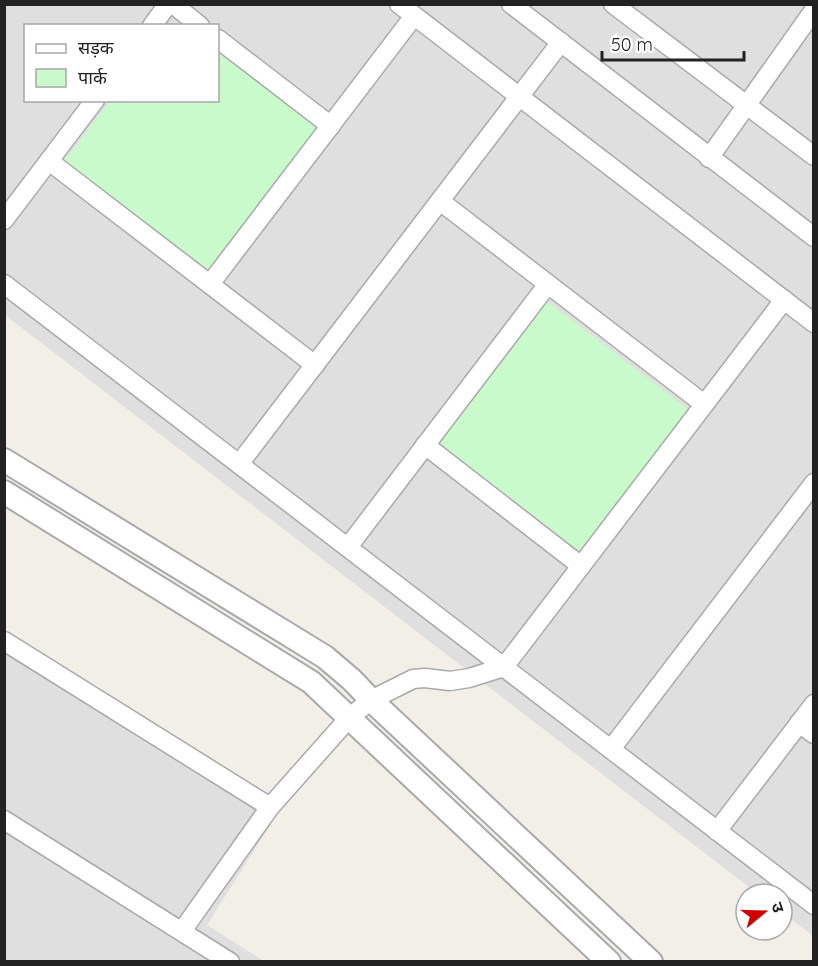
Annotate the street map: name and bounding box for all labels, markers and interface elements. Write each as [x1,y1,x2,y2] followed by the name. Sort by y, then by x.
[24,24,219,102] legend
[602,24,744,62] scale bar
[611,33,653,56] text: 50 m
[78,36,115,59] text: सड़क
[78,66,108,89] text: पार्क
[734,882,794,942] north arrow
[767,899,789,915] text: उ

